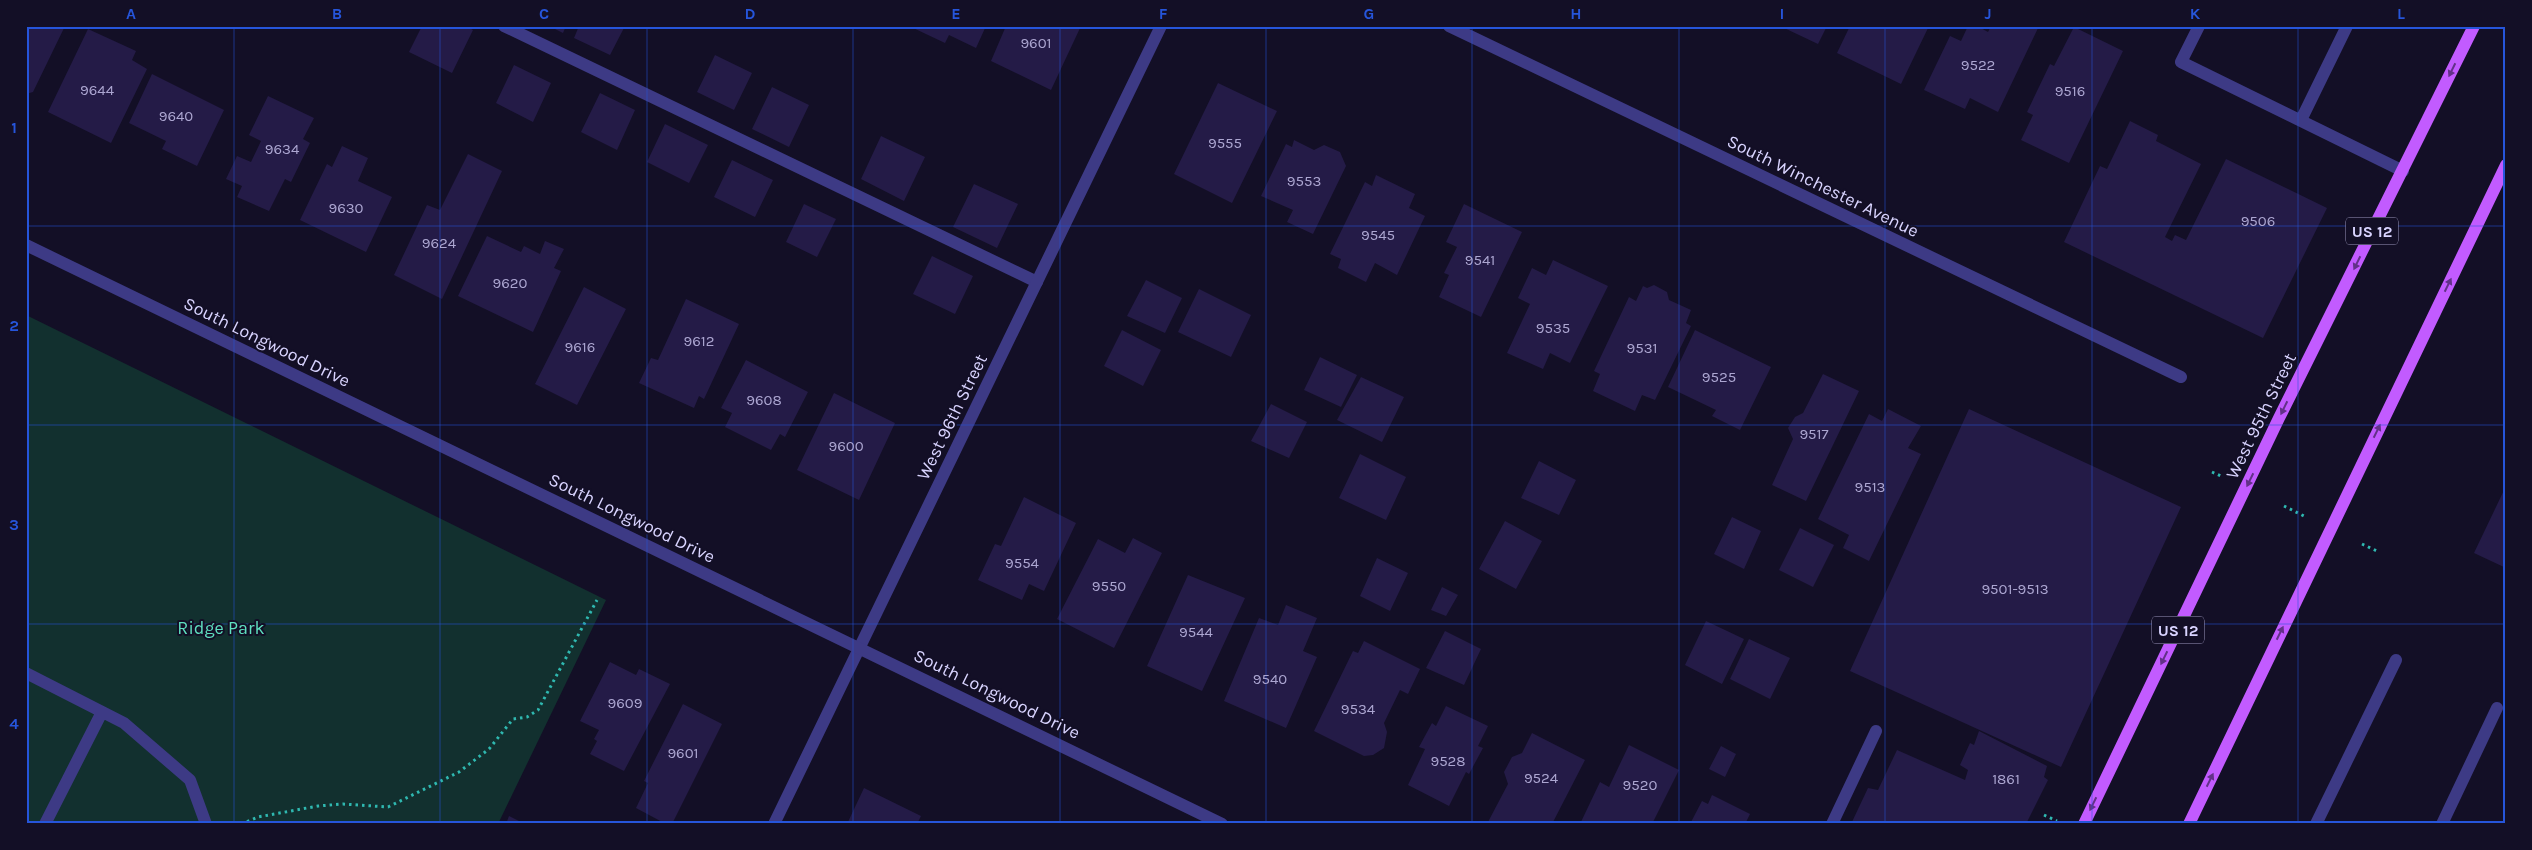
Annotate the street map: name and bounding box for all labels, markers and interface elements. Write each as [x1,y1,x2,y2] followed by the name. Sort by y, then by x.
[126,4,136,23] text: A
[332,4,342,23] text: B
[539,4,549,23] text: C
[745,4,756,23] text: D
[951,4,961,23] text: E
[1159,4,1168,23] text: F
[1364,4,1374,23] text: G
[1570,4,1582,23] text: H
[1780,4,1784,23] text: I
[1984,4,1992,23] text: J
[2190,4,2201,23] text: K
[2397,4,2405,23] text: L
[1020,34,1052,52] house number: 9601
[1961,56,1995,74] house number: 9522
[2448,63,2456,77] one-way arrow
[80,81,115,99] house number: 9644
[2055,82,2085,100] house number: 9516
[159,107,193,125] house number: 9640
[11,118,17,137] text: 1
[1723,130,1923,242] street label: South Winchester Avenue
[1208,134,1242,152] house number: 9555
[265,140,300,158] house number: 9634
[1287,172,1321,190] house number: 9553
[328,199,364,217] house number: 9630
[2241,212,2275,230] house number: 9506
[2346,218,2398,245] road number: US 12
[1361,226,1395,244] house number: 9545
[422,234,457,252] house number: 9624
[1465,251,1495,269] house number: 9541
[2353,255,2361,270] one-way arrow
[493,274,528,292] house number: 9620
[2444,278,2452,292] one-way arrow
[180,292,354,392] street label: South Longwood Drive
[9,316,19,335] text: 2
[1536,319,1570,337] house number: 9535
[684,332,714,350] house number: 9612
[565,338,595,356] house number: 9616
[1627,339,1657,357] house number: 9531
[2221,349,2301,482] street label: West 95th Street
[912,350,992,484] street label: West 96th Street
[1702,368,1736,386] house number: 9525
[746,391,782,409] house number: 9608
[2280,401,2288,415] one-way arrow
[2373,424,2381,438] one-way arrow
[1799,425,1829,443] house number: 9517
[828,437,864,455] house number: 9600
[545,468,719,568] street label: South Longwood Drive
[2246,473,2254,487] one-way arrow
[1855,478,1885,496] house number: 9513
[9,515,19,534] text: 3
[1005,554,1040,572] house number: 9554
[1092,577,1126,595] house number: 9550
[1981,580,2049,598] house number: 9501-9513
[2152,616,2204,644] road number: US 12
[177,617,265,639] park label: Ridge Park
[1179,623,1214,641] house number: 9544
[2276,626,2284,640] one-way arrow
[910,644,1084,744] street label: South Longwood Drive
[2160,651,2168,665] one-way arrow
[1253,670,1287,688] house number: 9540
[608,694,642,712] house number: 9609
[1341,700,1376,718] house number: 9534
[9,714,19,733] text: 4
[667,744,699,762] house number: 9601
[1430,752,1466,770] house number: 9528
[1524,769,1559,787] house number: 9524
[1992,770,2020,788] house number: 1861
[2206,773,2214,787] one-way arrow
[1623,776,1657,794] house number: 9520
[2089,797,2097,811] one-way arrow

